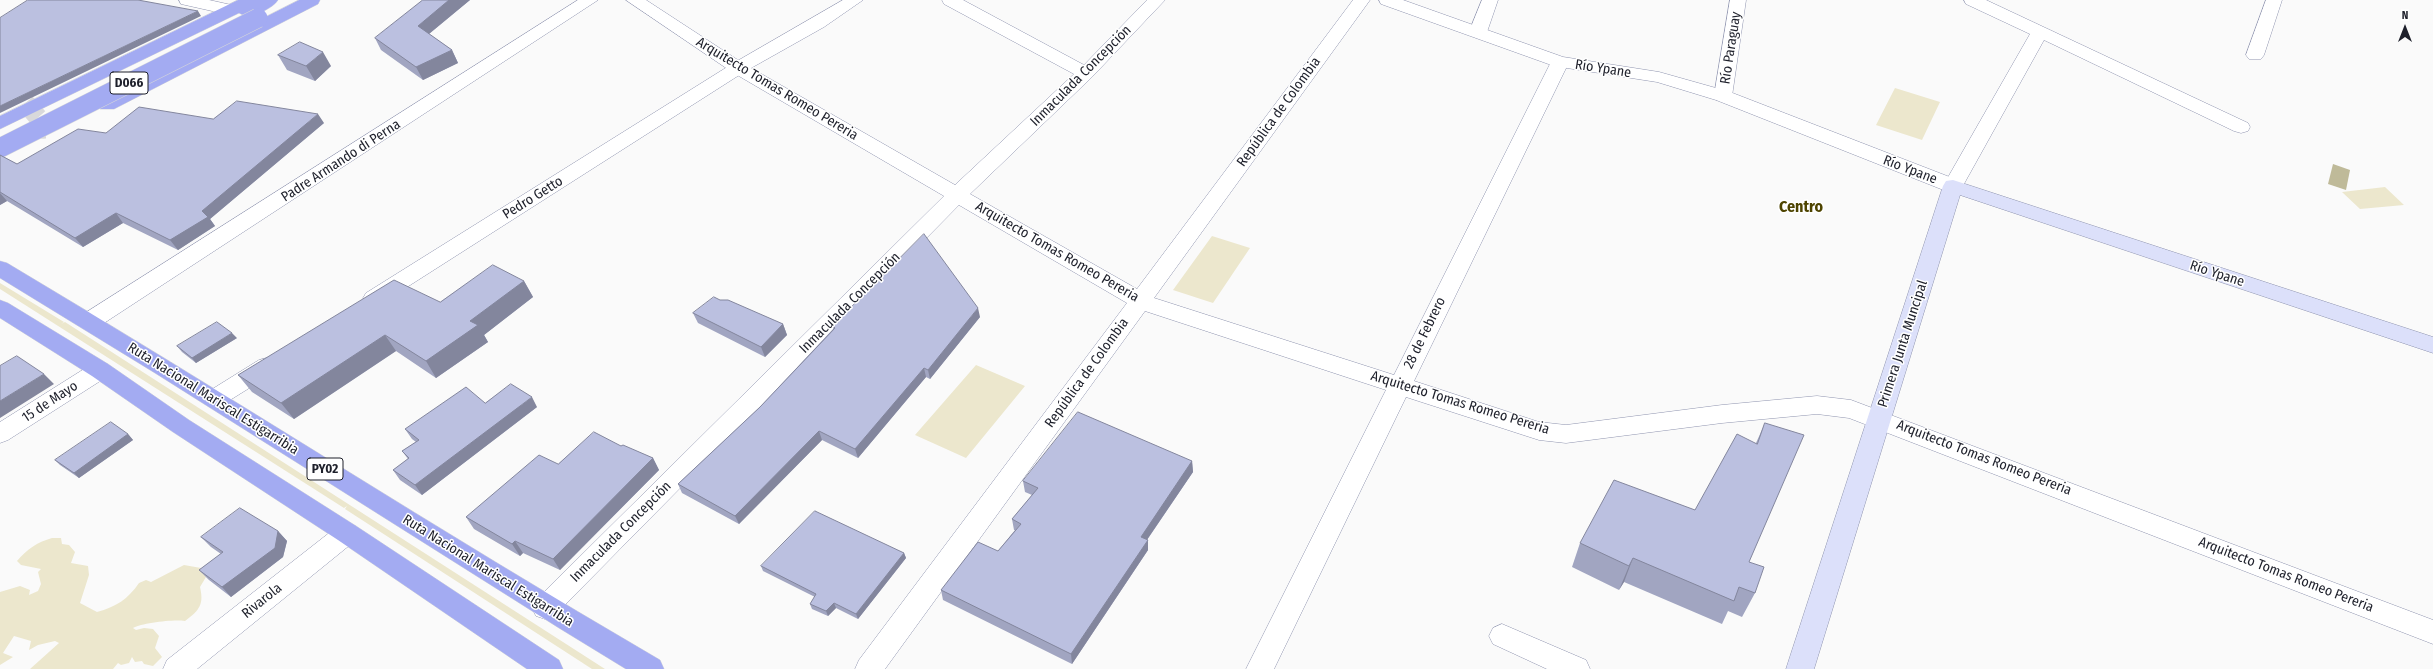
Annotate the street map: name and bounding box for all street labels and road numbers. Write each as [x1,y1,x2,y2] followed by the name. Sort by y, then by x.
[1717,11,1745,85] street label: Río Paraguay
[1027,22,1135,130] street label: Inmaculada Concepción
[693,34,861,144] street label: Arquitecto Tomas Romeo Pereria
[1234,54,1324,170] street label: República de Colombia
[1574,56,1632,82] street label: Río Ypane
[110,72,148,94] road number: D066
[278,116,404,206] street label: Padre Armando di Perna
[1881,152,1939,188] street label: Río Ypane
[500,173,566,223] street label: Pedro Getto
[972,198,1142,306] street label: Arquitecto Tomas Romeo Pereria
[796,249,904,357] street label: Inmaculada Concepción
[2188,257,2246,291] street label: Río Ypane
[1874,278,1932,410] street label: Primera Junta Muncipal
[1400,295,1450,371] street label: 28 de Febrero
[1042,315,1132,431] street label: República de Colombia
[124,339,302,459] street label: Ruta Nacional Mariscal Estigarribia
[1369,368,1551,438] street label: Arquitecto Tomas Romeo Pereria
[19,378,81,426] street label: 15 de Mayo
[1894,417,2074,499] street label: Arquitecto Tomas Romeo Pereria
[307,458,343,480] road number: PY02
[567,478,675,586] street label: Inmaculada Concepción
[399,511,577,631] street label: Ruta Nacional Mariscal Estigarribia
[2196,534,2376,616] street label: Arquitecto Tomas Romeo Pereria
[239,580,285,622] street label: Rivarola

